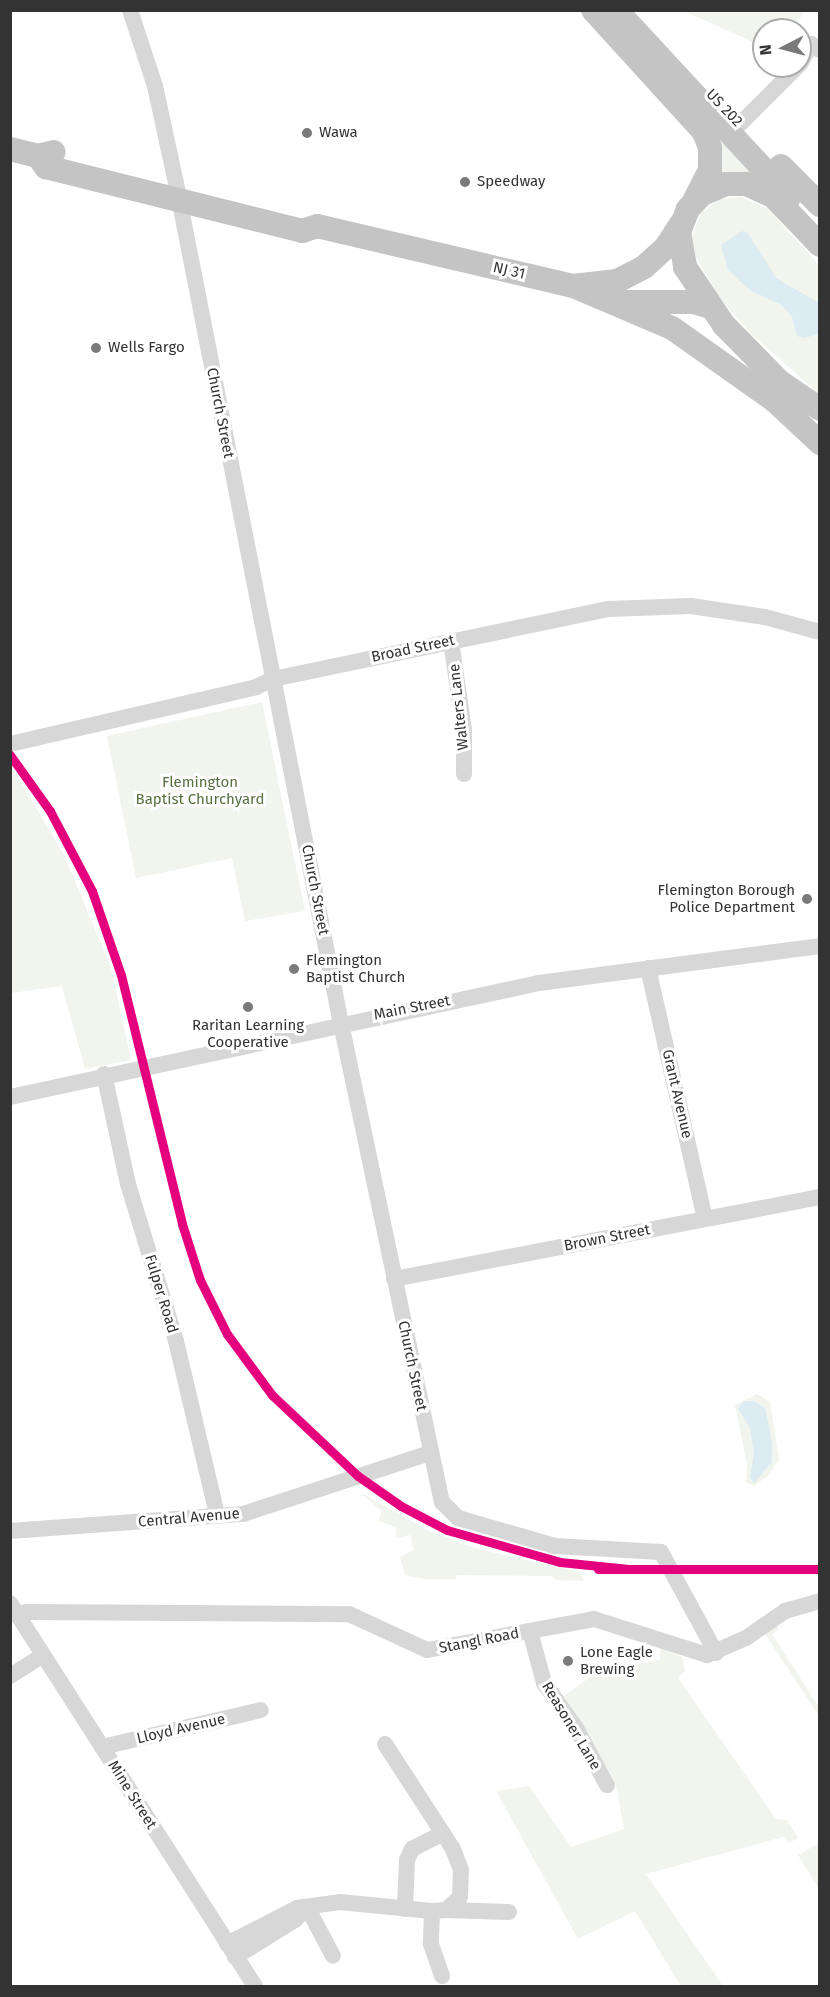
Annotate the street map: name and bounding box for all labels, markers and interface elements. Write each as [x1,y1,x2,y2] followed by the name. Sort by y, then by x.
[752,18,812,78] north arrow
[756,43,776,56] text: N
[702,86,746,130] street label: US 202
[319,124,358,142] place label: Wawa
[300,126,314,140] marker: Wawa
[477,173,545,191] place label: Speedway
[458,175,472,189] marker: Speedway
[491,259,527,283] street label: NJ 31
[108,339,185,357] place label: Wells Fargo
[89,341,103,355] marker: Wells Fargo
[202,366,238,460] street label: Church Street
[370,631,456,667] street label: Broad Street
[446,663,472,751] street label: Walters Lane
[136,773,264,808] park label: Flemington Baptist Churchyard
[297,843,333,937] street label: Church Street
[658,881,795,916] place label: Flemington Borough Police Department
[800,892,814,906] marker: Flemington Borough Police Department
[306,951,405,986] place label: Flemington Baptist Church
[287,962,301,976] marker: Flemington Baptist Church
[372,992,452,1024] street label: Main Street
[241,1000,255,1014] marker: Raritan Learning Cooperative
[192,1016,304,1051] place label: Raritan Learning Cooperative
[658,1048,696,1140] street label: Grant Avenue
[562,1221,652,1255] street label: Brown Street
[140,1252,182,1336] street label: Fulper Road
[394,1319,430,1413] street label: Church Street
[137,1505,241,1531] street label: Central Avenue
[437,1624,521,1658] street label: Stangl Road
[580,1643,653,1678] place label: Lone Eagle Brewing
[561,1654,575,1668] marker: Lone Eagle Brewing
[538,1679,604,1773] street label: Reasoner Lane
[135,1710,227,1748] street label: Lloyd Avenue
[104,1757,160,1833] street label: Mine Street

